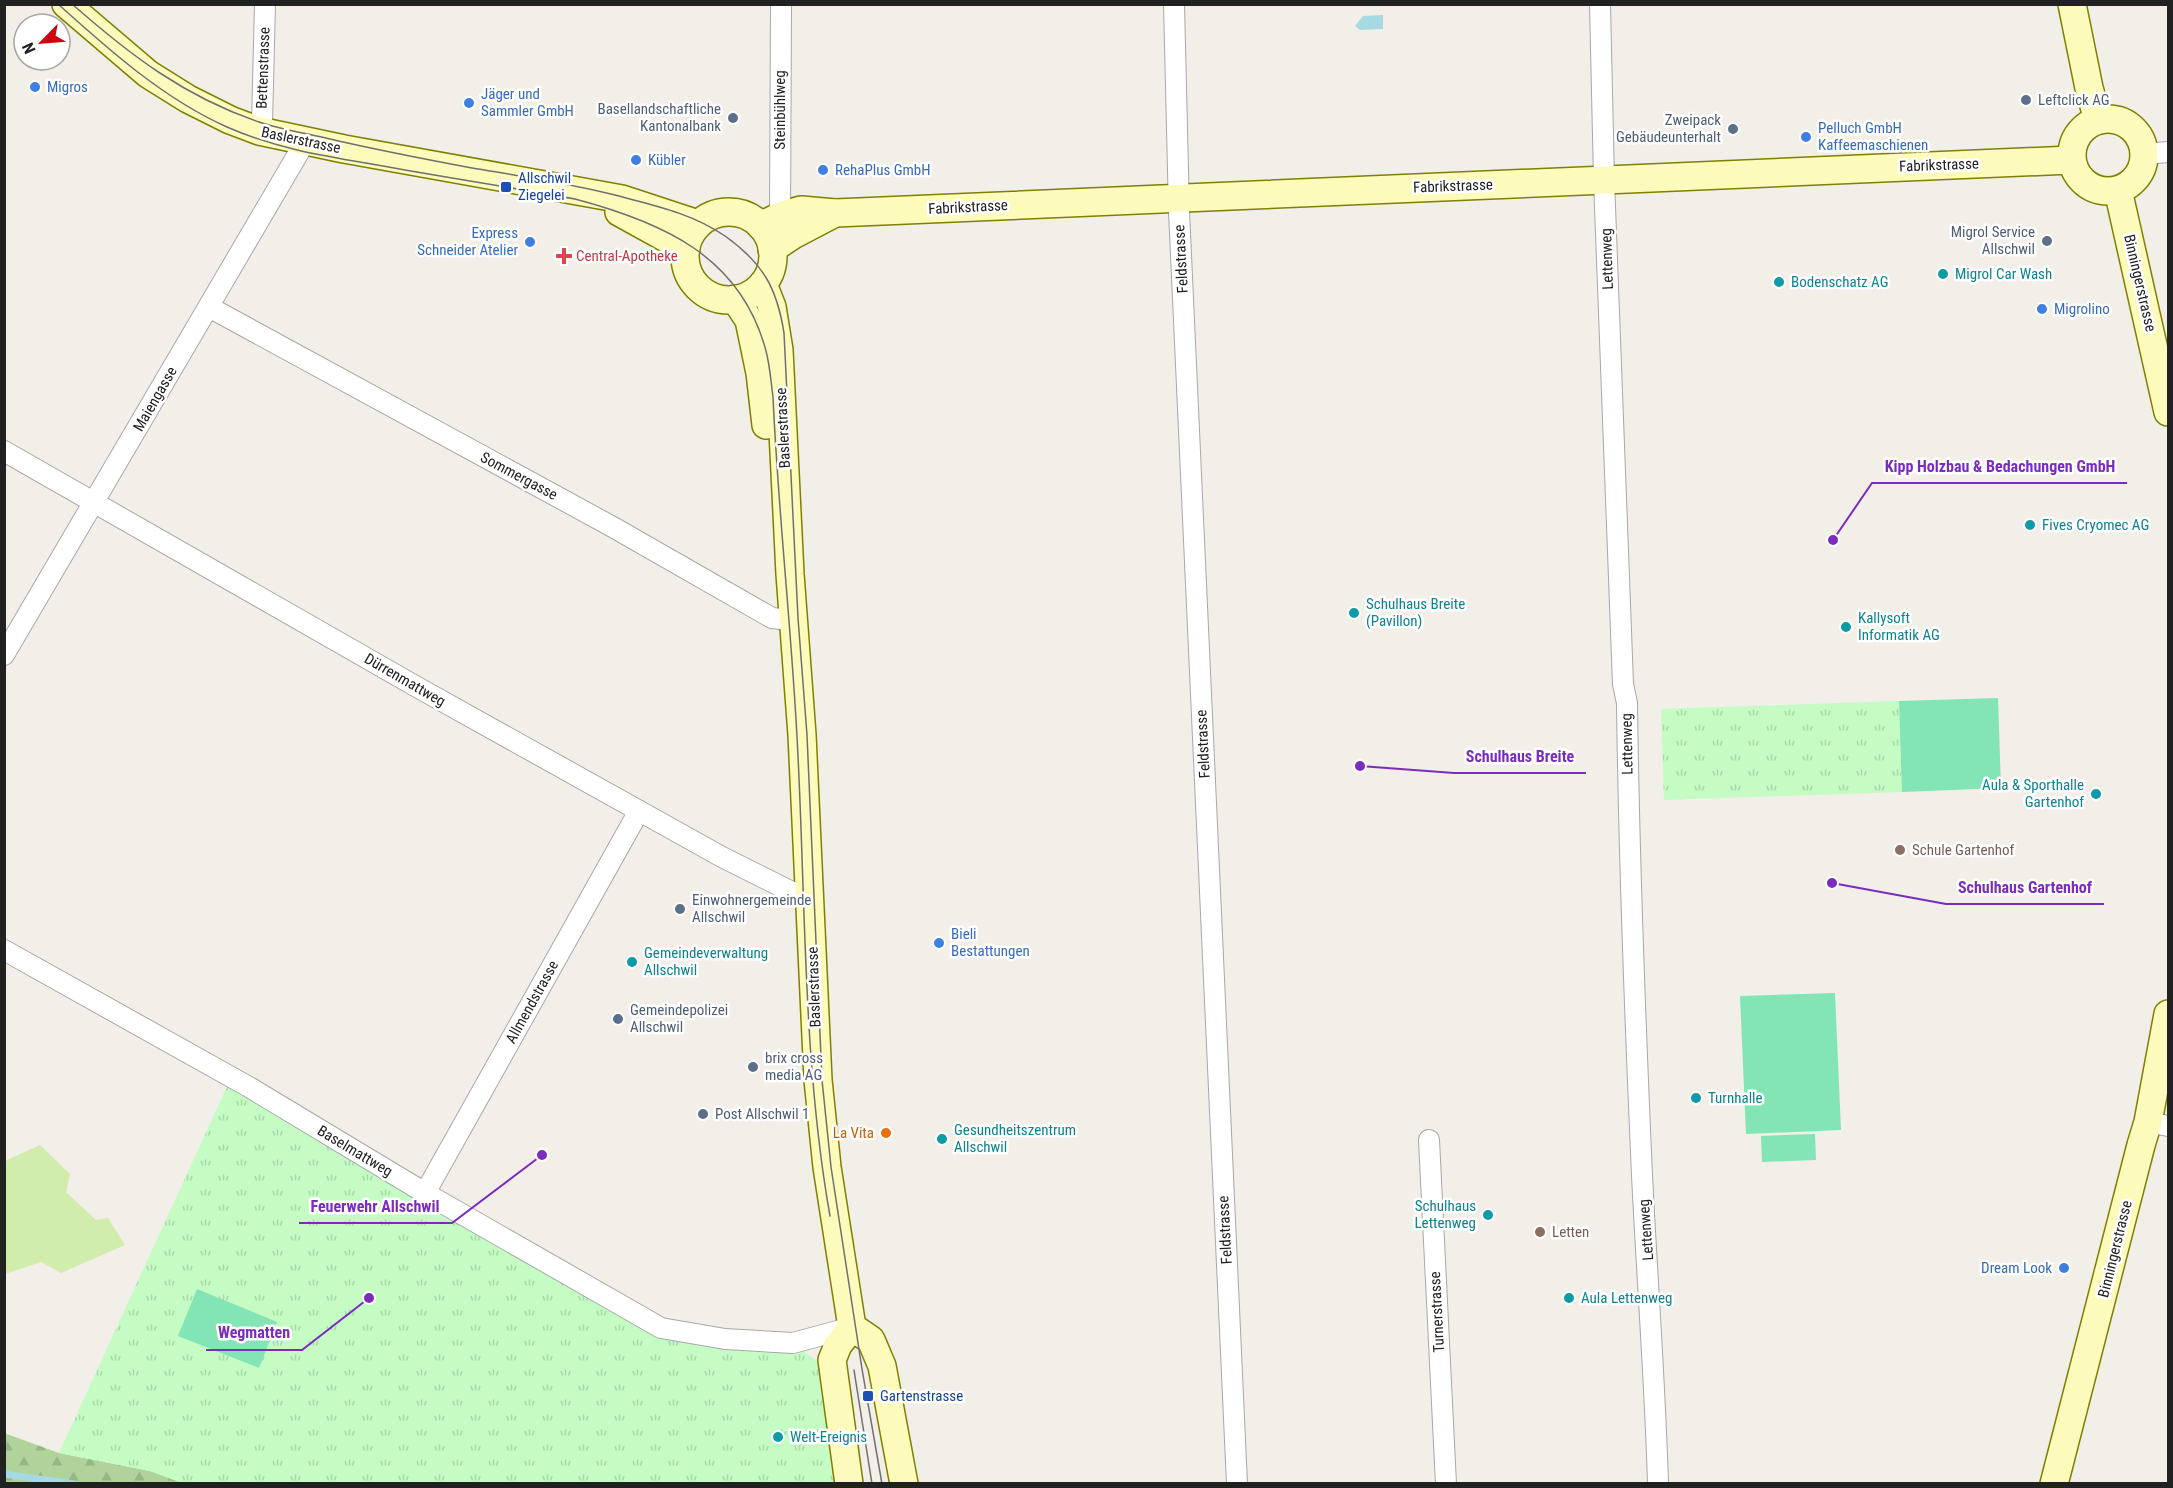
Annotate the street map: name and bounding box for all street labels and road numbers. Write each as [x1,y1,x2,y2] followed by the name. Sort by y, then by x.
[253,27,273,109] street label: Bettenstrasse
[771,70,789,150] street label: Steinbühlweg
[260,123,342,157] street label: Baslerstrasse
[1899,155,1979,175] street label: Fabrikstrasse
[1413,176,1493,196] street label: Fabrikstrasse
[928,196,1008,218] street label: Fabrikstrasse
[1170,224,1192,294] street label: Feldstrasse
[1597,228,1617,290] street label: Lettenweg
[2120,233,2160,333] street label: Binningerstrasse
[129,364,181,434] street label: Maiengasse
[772,387,794,469] street label: Baslerstrasse
[477,448,561,504] street label: Sommergasse
[361,650,449,710] street label: Dürrenmattweg
[1192,709,1214,779] street label: Feldstrasse
[1617,713,1637,775] street label: Lettenweg
[804,946,824,1028] street label: Baslerstrasse
[502,957,562,1047] street label: Allmendstrasse
[314,1122,396,1180] street label: Baselmattweg
[1214,1195,1236,1265] street label: Feldstrasse
[1635,1199,1657,1261] street label: Lettenweg
[2094,1199,2136,1299] street label: Binningerstrasse
[1426,1271,1448,1353] street label: Turnerstrasse

